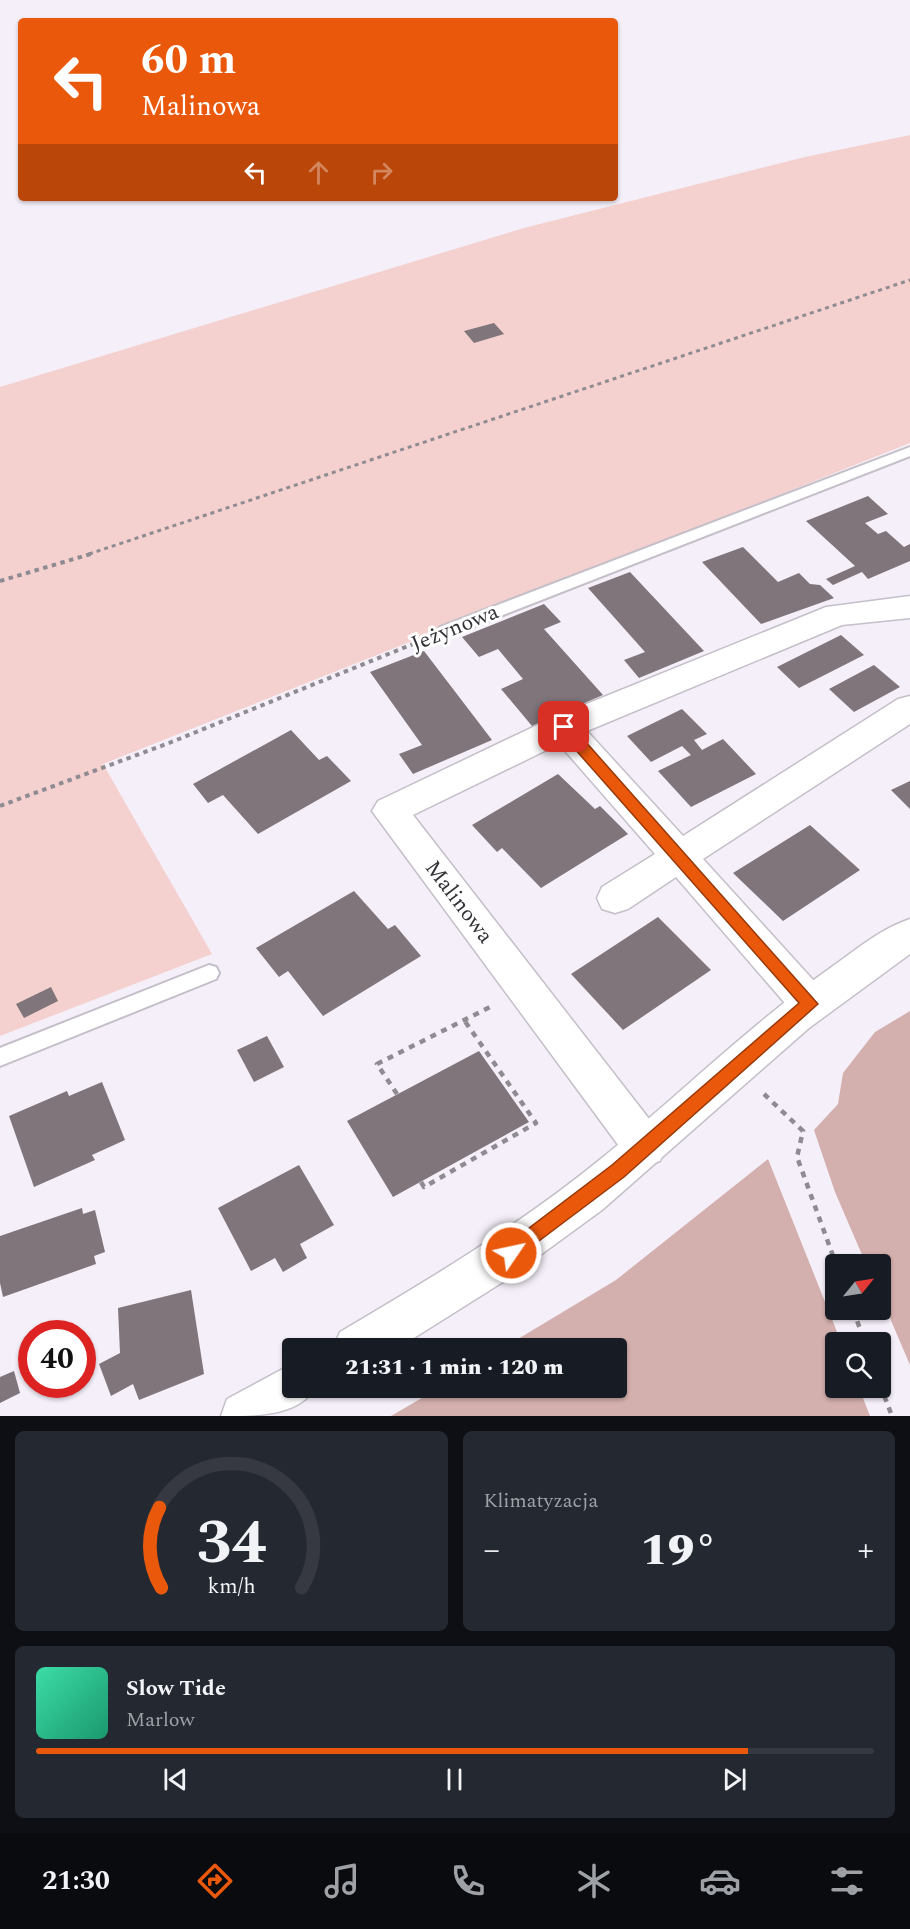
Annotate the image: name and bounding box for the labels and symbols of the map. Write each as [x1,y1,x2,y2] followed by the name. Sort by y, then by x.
[406,595,504,661] street label: Jeżynowa
[538,701,589,752] pin
[417,853,502,951] street label: Malinowa
[479,1221,543,1285] position arrow
[825,1254,891,1320] north arrow
[18,1320,96,1398] speed limit sign: 40

